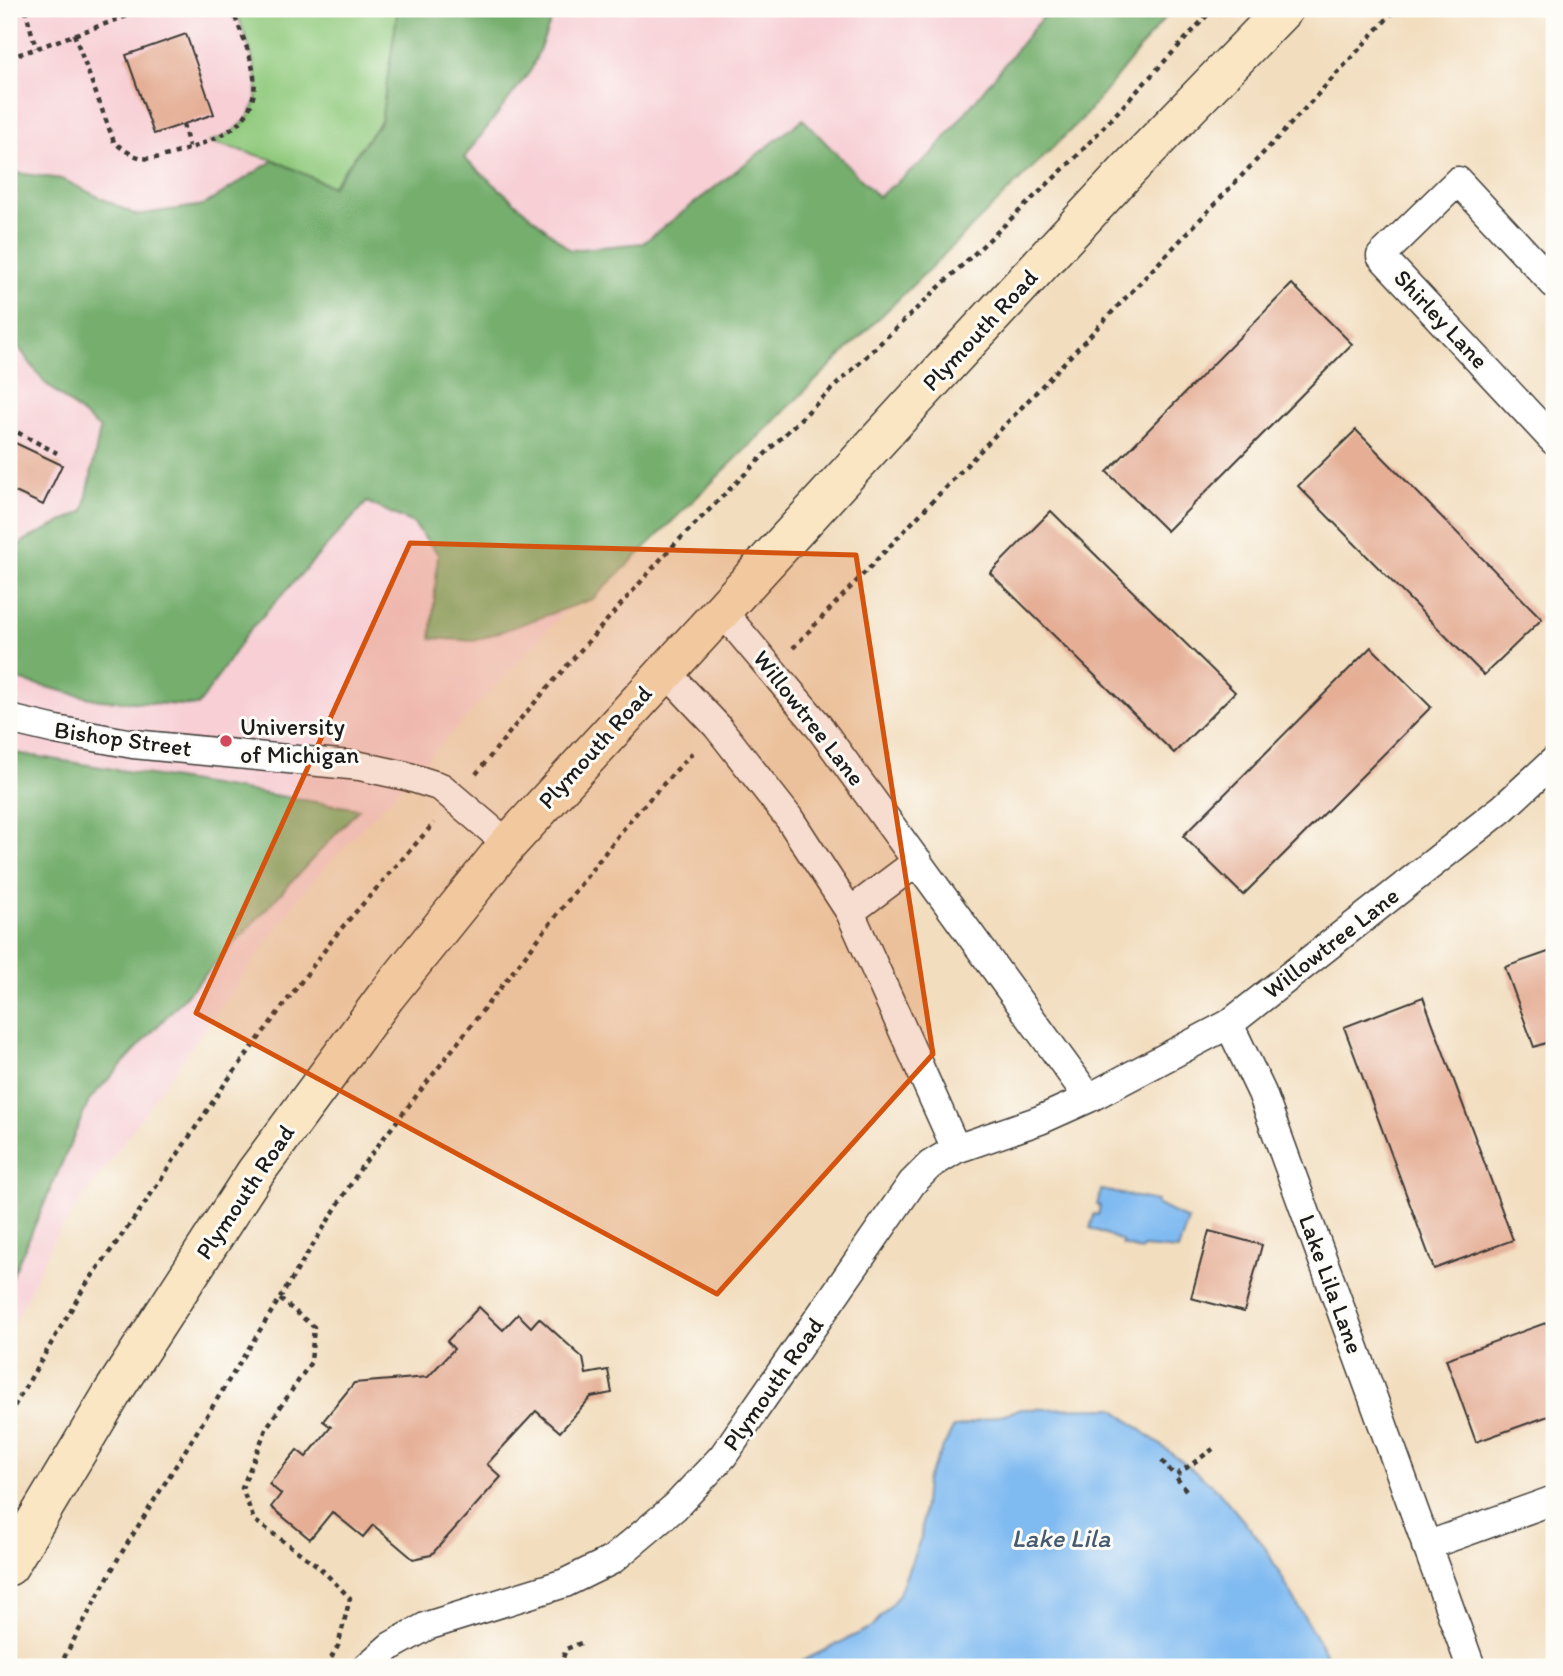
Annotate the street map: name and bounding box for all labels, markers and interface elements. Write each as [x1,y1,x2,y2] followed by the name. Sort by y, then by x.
[916,263,1044,397] street label: Plymouth Road
[1388,263,1495,374] street label: Shirley Lane
[747,644,871,791] street label: Willowtree Lane
[532,679,658,814] street label: Plymouth Road
[240,712,359,769] place label: University of Michigan
[52,715,194,763] street label: Bishop Street
[218,733,234,749] marker: University of Michigan
[1257,881,1404,1005] street label: Willowtree Lane
[189,1119,300,1265] street label: Plymouth Road
[1293,1210,1370,1357] street label: Lake Lila Lane
[716,1311,829,1456] street label: Plymouth Road
[1012,1522,1111,1554] water label: Lake Lila

